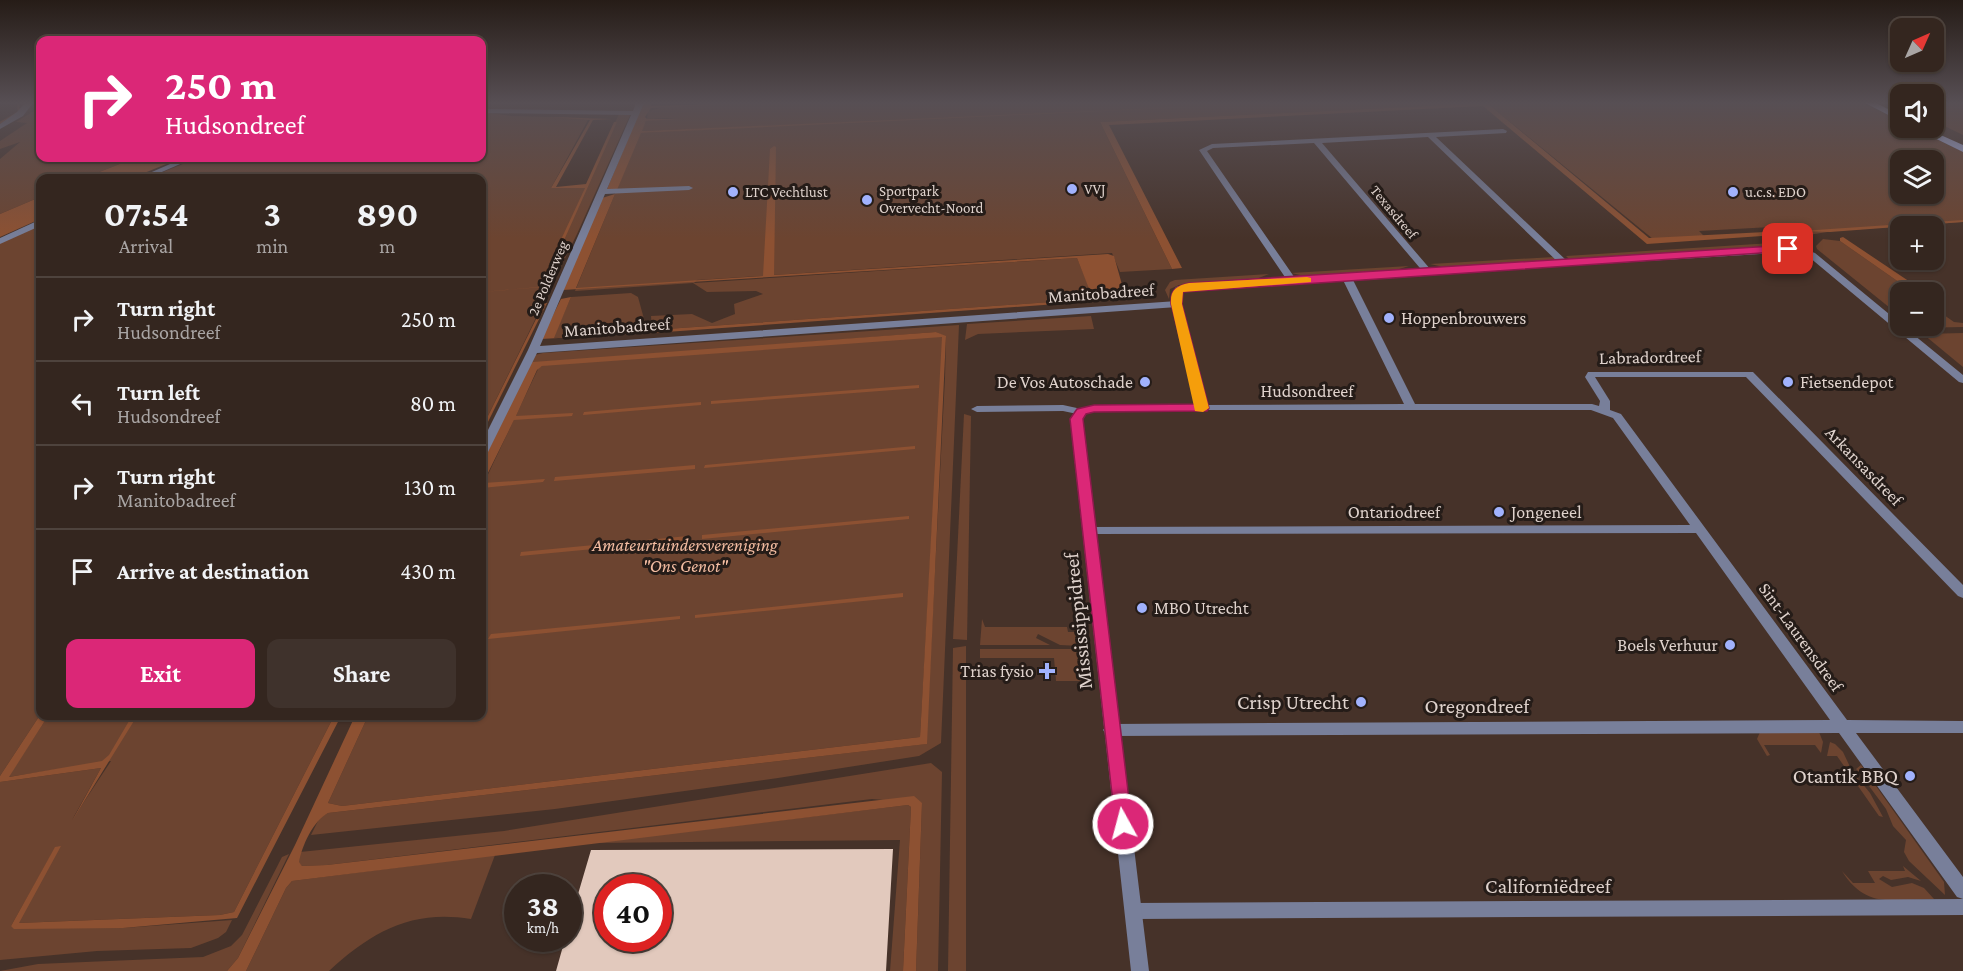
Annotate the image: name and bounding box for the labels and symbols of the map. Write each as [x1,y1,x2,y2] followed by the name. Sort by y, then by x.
[1890,18,1944,72] north arrow
[1084,181,1106,198] place label: VVJ
[1065,182,1079,196] marker: VVJ
[1367,182,1422,243] street label: Texasdreef
[879,183,983,216] place label: Sportpark Overvecht-Noord
[745,184,829,200] place label: LTC Vechtlust
[1745,184,1806,200] place label: u.c.s. EDO
[726,185,740,199] marker: LTC Vechtlust
[1726,185,1740,199] marker: u.c.s. EDO
[860,193,874,207] marker: Sportpark Overvecht-Noord
[1762,223,1813,274] pin
[525,238,572,318] street label: 2e Polderweg
[1047,279,1157,307] street label: Manitobadreef
[1401,308,1526,328] place label: Hoppenbrouwers
[1382,311,1396,325] marker: Hoppenbrouwers
[563,313,673,341] street label: Manitobadreef
[1599,346,1703,368] street label: Labradordreef
[997,372,1133,392] place label: De Vos Autoschade
[1800,372,1895,392] place label: Fietsendepot
[1138,375,1152,389] marker: De Vos Autoschade
[1781,375,1795,389] marker: Fietsendepot
[1260,381,1355,401] street label: Hudsondreef
[1821,422,1908,511] street label: Arkansasdreef
[1348,502,1442,522] street label: Ontariodreef
[1509,502,1582,522] place label: Jongeneel
[1492,505,1506,519] marker: Jongeneel
[591,535,779,576] park label: Amateurtuindersvereniging "Ons Genot"
[1059,550,1097,690] street label: Mississippidreef
[1755,579,1848,697] street label: Sint-Laurensdreef
[1154,598,1250,618] place label: MBO Utrecht
[1135,601,1149,615] marker: MBO Utrecht
[1617,635,1719,655] place label: Boels Verhuur
[1723,638,1737,652] marker: Boels Verhuur
[960,661,1034,681] place label: Trias fysio
[1038,662,1056,680] marker: Trias fysio
[1237,690,1350,714] place label: Crisp Utrecht
[1425,694,1531,718] street label: Oregondreef
[1354,695,1368,709] marker: Crisp Utrecht
[1793,764,1899,788] place label: Otantik BBQ
[1903,769,1917,783] marker: Otantik BBQ
[1091,792,1155,856] position arrow
[594,874,672,952] speed limit sign: 40
[1485,874,1613,898] street label: Californiëdreef

